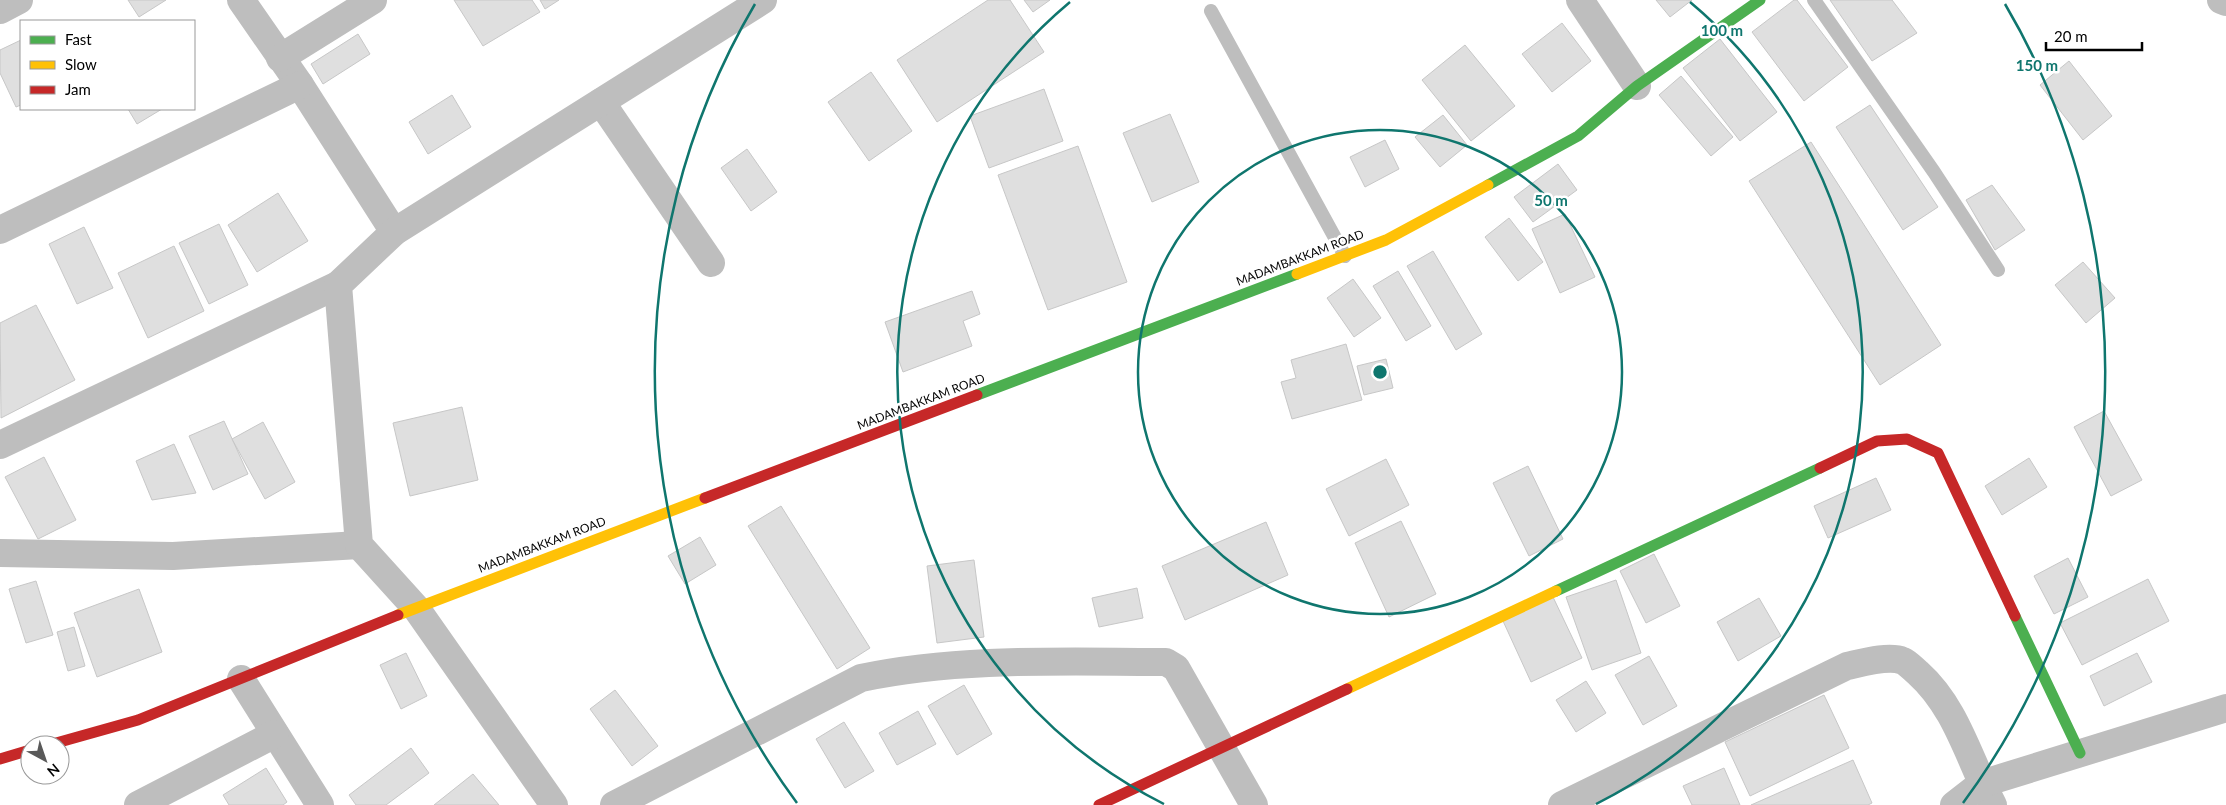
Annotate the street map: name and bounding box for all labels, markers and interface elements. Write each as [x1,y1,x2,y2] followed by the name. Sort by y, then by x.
[20,20,195,110] legend
[2046,20,2142,52] scale bar
[1701,21,1743,39] text: 100 m
[2054,27,2088,45] text: 20 m
[65,30,92,48] text: Fast
[65,55,97,73] text: Slow
[2016,56,2058,74] text: 150 m
[65,80,91,98] text: Jam
[1534,191,1568,209] text: 50 m
[1234,226,1366,289] street label: MADAMBAKKAM ROAD
[1371,363,1389,381] centre of rings
[855,370,987,433] street label: MADAMBAKKAM ROAD
[476,513,608,576] street label: MADAMBAKKAM ROAD
[20,735,70,785] north arrow
[44,760,63,780] text: N

